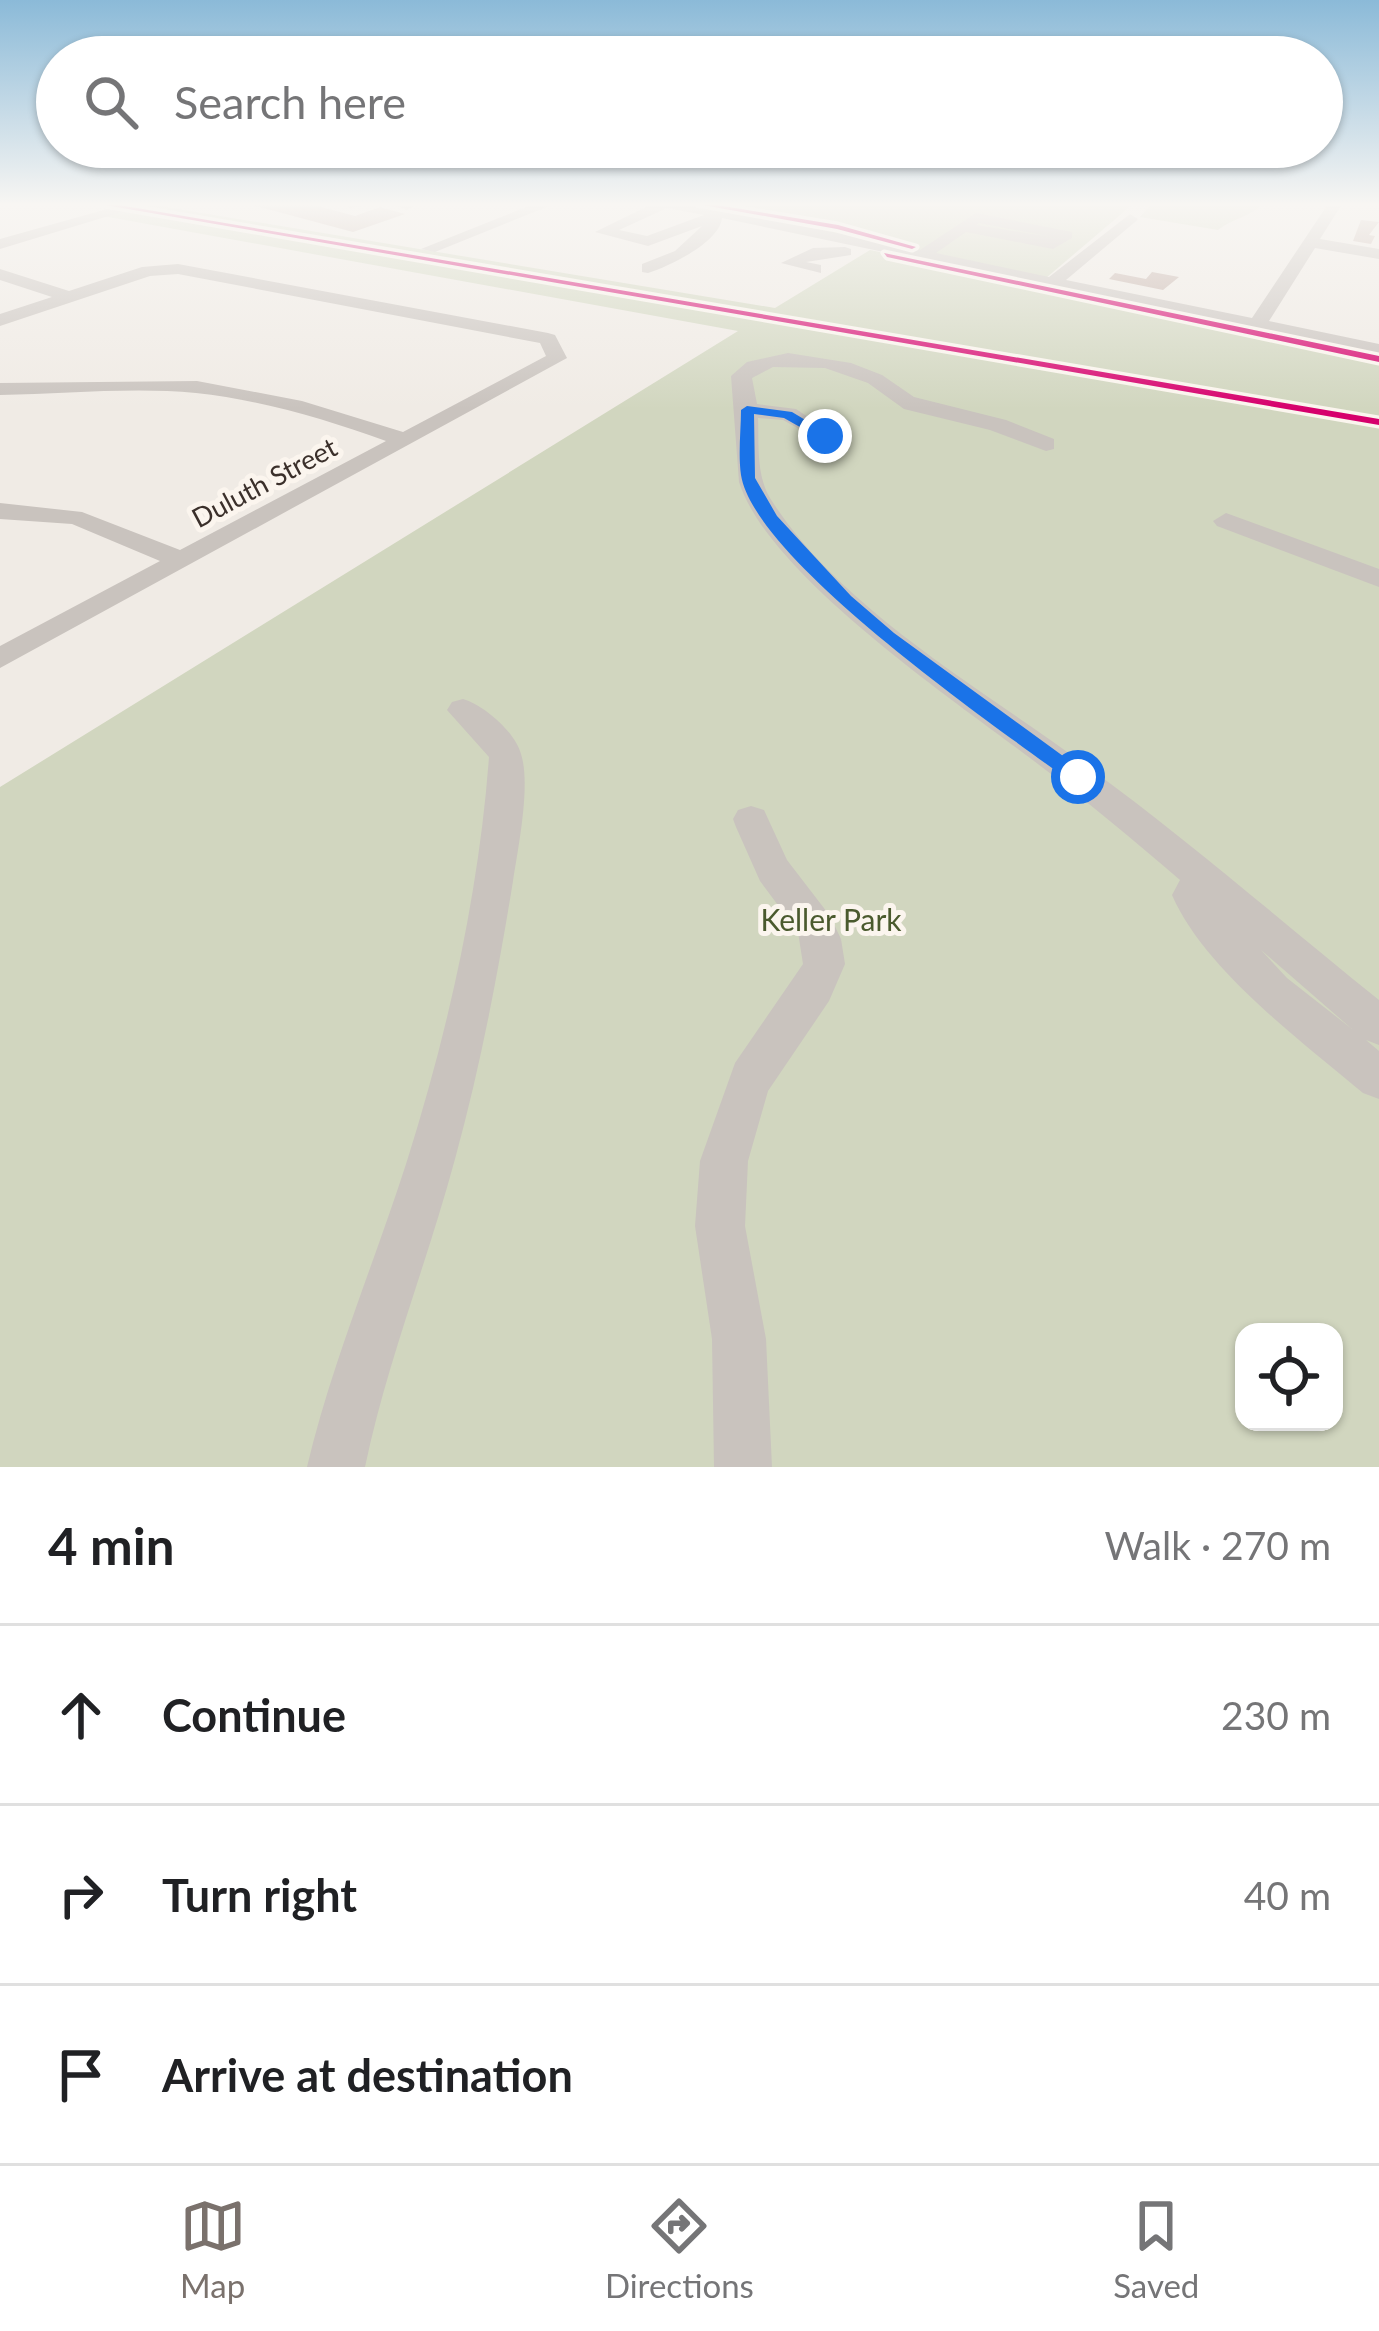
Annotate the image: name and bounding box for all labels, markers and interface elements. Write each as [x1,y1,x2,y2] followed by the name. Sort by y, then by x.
[36,36,1343,168] search box
[78,69,144,135] icon: search
[174,75,406,129] text: Search here
[798,409,852,463] route end
[186,430,342,534] street label: Duluth Street
[1051,750,1105,804] route start
[760,901,902,937] park label: Keller Park
[1235,1323,1343,1431] map controls
[1235,1323,1343,1431] button: locate
[48,1515,174,1576] text: 4 min
[1104,1522,1331,1568] text: Walk · 270 m
[48,1682,114,1748] icon: ahead
[162,1688,346,1742] text: Continue
[1221,1692,1331,1738] text: 230 m
[48,1862,114,1928] icon: right
[162,1868,357,1922] text: Turn right
[1244,1872,1331,1918] text: 40 m
[48,2042,114,2108] icon: arrive
[162,2048,573,2102] text: Arrive at destination
[180,2193,246,2305] tab: Map
[605,2193,754,2305] tab: Directions
[1113,2193,1199,2305] tab: Saved

